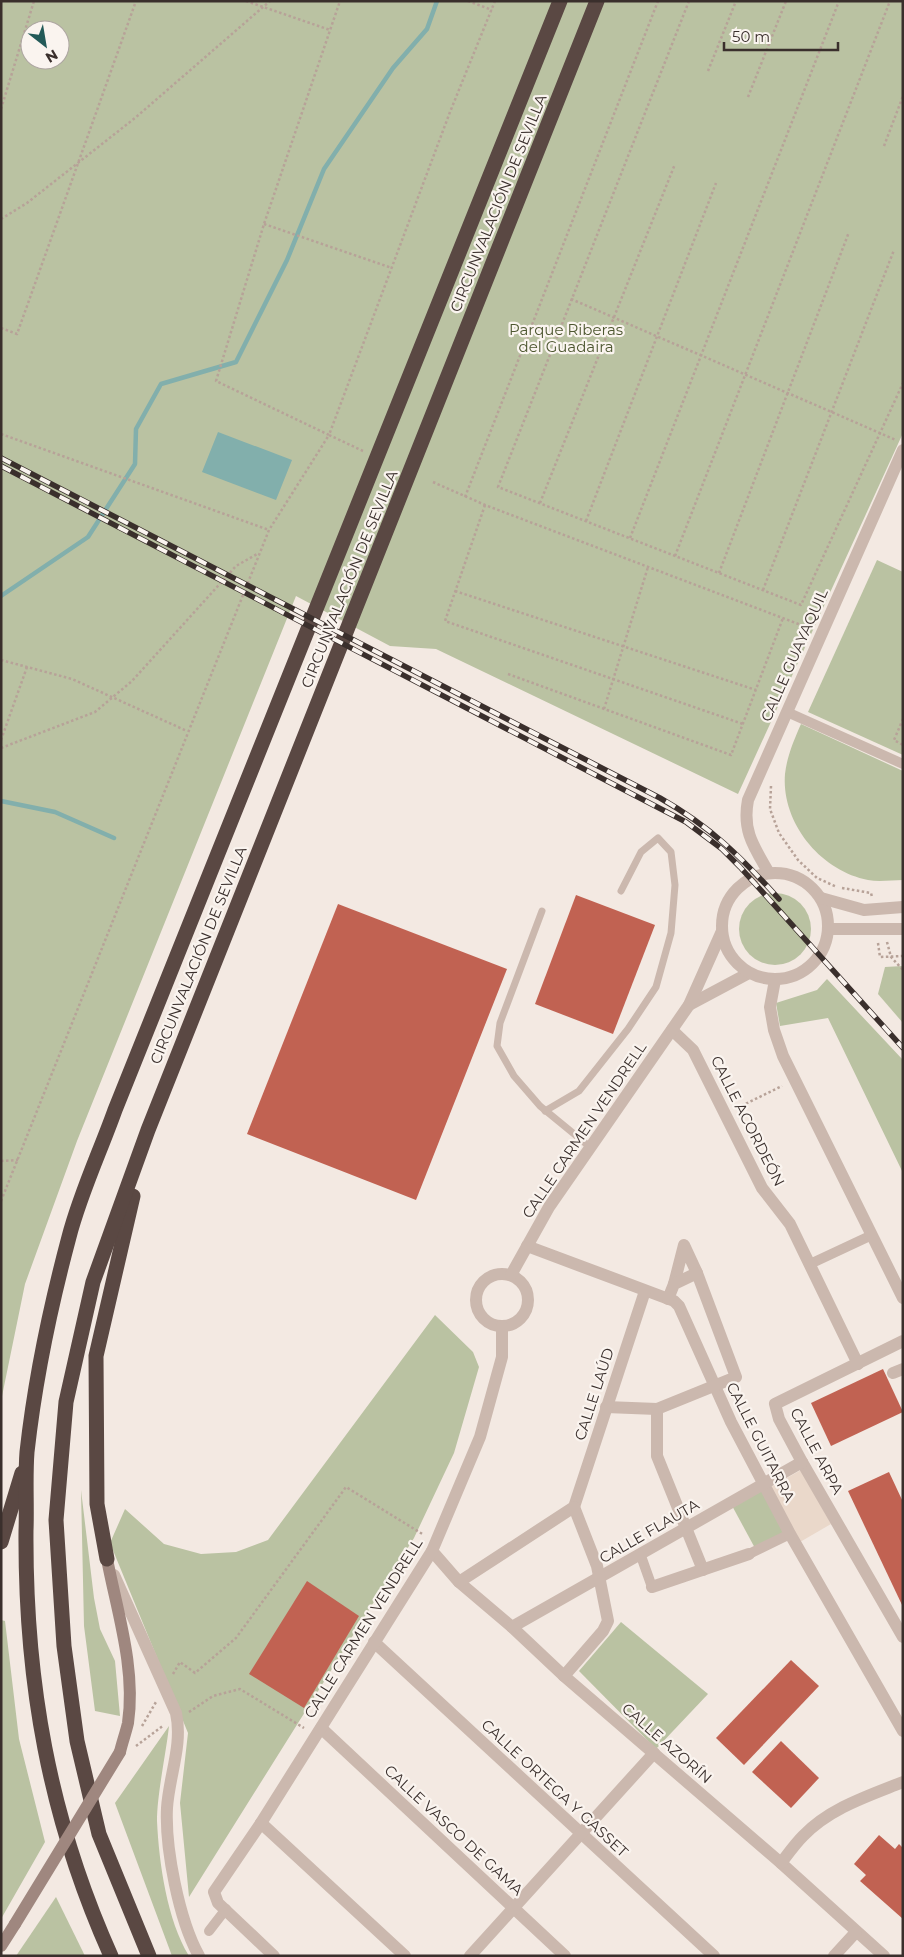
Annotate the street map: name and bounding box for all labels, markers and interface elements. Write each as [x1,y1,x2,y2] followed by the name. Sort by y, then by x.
[20,20,70,70] north arrow
[724,20,838,52] scale bar
[732,27,770,46] text: 50 m
[42,46,61,67] text: N
[446,91,551,315] street label: CIRCUNVALACIÓN DE SEVILLA
[509,320,623,356] park label: Parque Riberas del Guadaira
[297,467,402,691] street label: CIRCUNVALACIÓN DE SEVILLA
[756,586,832,724] street label: CALLE GUAYAQUIL
[146,843,251,1067] street label: CIRCUNVALACIÓN DE SEVILLA
[518,1038,650,1222] street label: CALLE CARMEN VENDRELL
[707,1052,789,1190] street label: CALLE ACORDEÓN
[570,1345,618,1443] street label: CALLE LAÚD
[723,1379,800,1505] street label: CALLE GUITARRA
[786,1405,848,1498] street label: CALLE ARPA
[596,1495,703,1567] street label: CALLE FLAUTA
[300,1534,426,1722] street label: CALLE CARMEN VENDRELL
[618,1699,716,1787] street label: CALLE AZORÍN
[478,1715,633,1861] street label: CALLE ORTEGA Y GASSET
[381,1761,528,1900] street label: CALLE VASCO DE GAMA

